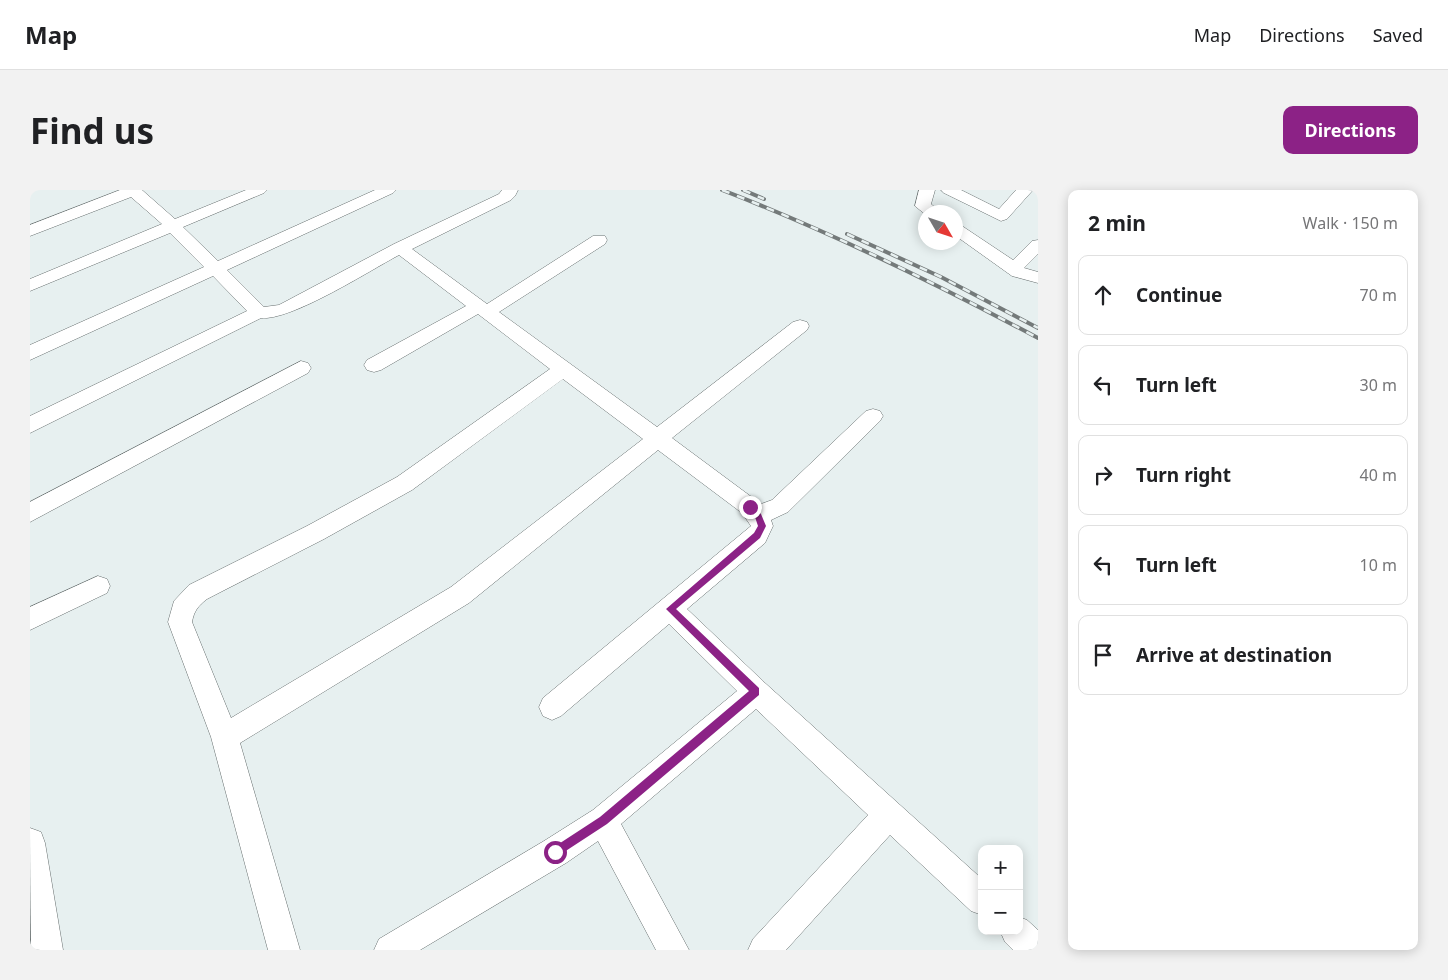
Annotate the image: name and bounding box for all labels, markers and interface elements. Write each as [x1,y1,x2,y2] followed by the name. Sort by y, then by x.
[25,18,77,51] text: Map
[1194,23,1231,47] text: Map
[1259,23,1345,47] text: Directions
[1373,23,1423,47] text: Saved
[1283,106,1418,154] button: Directions
[30,107,154,154] text: Find us
[918,205,963,250] north arrow
[1088,209,1146,237] text: 2 min
[1303,212,1398,234] text: Walk · 150 m
[1089,281,1117,309] icon: ahead
[1136,282,1222,308] text: Continue
[1360,284,1397,306] text: 70 m
[1089,371,1117,399] icon: left
[1136,372,1217,398] text: Turn left
[1360,374,1397,396] text: 30 m
[1089,461,1117,489] icon: right
[1136,462,1231,488] text: Turn right
[1360,464,1397,486] text: 40 m
[739,496,762,519] route end
[1089,551,1117,579] icon: left
[1136,552,1217,578] text: Turn left
[1360,554,1397,576] text: 10 m
[1089,641,1117,669] icon: arrive
[1136,642,1332,668] text: Arrive at destination
[544,841,567,864] route start
[978,845,1023,935] map controls
[978,845,1023,890] button: +
[978,890,1023,935] button: −

